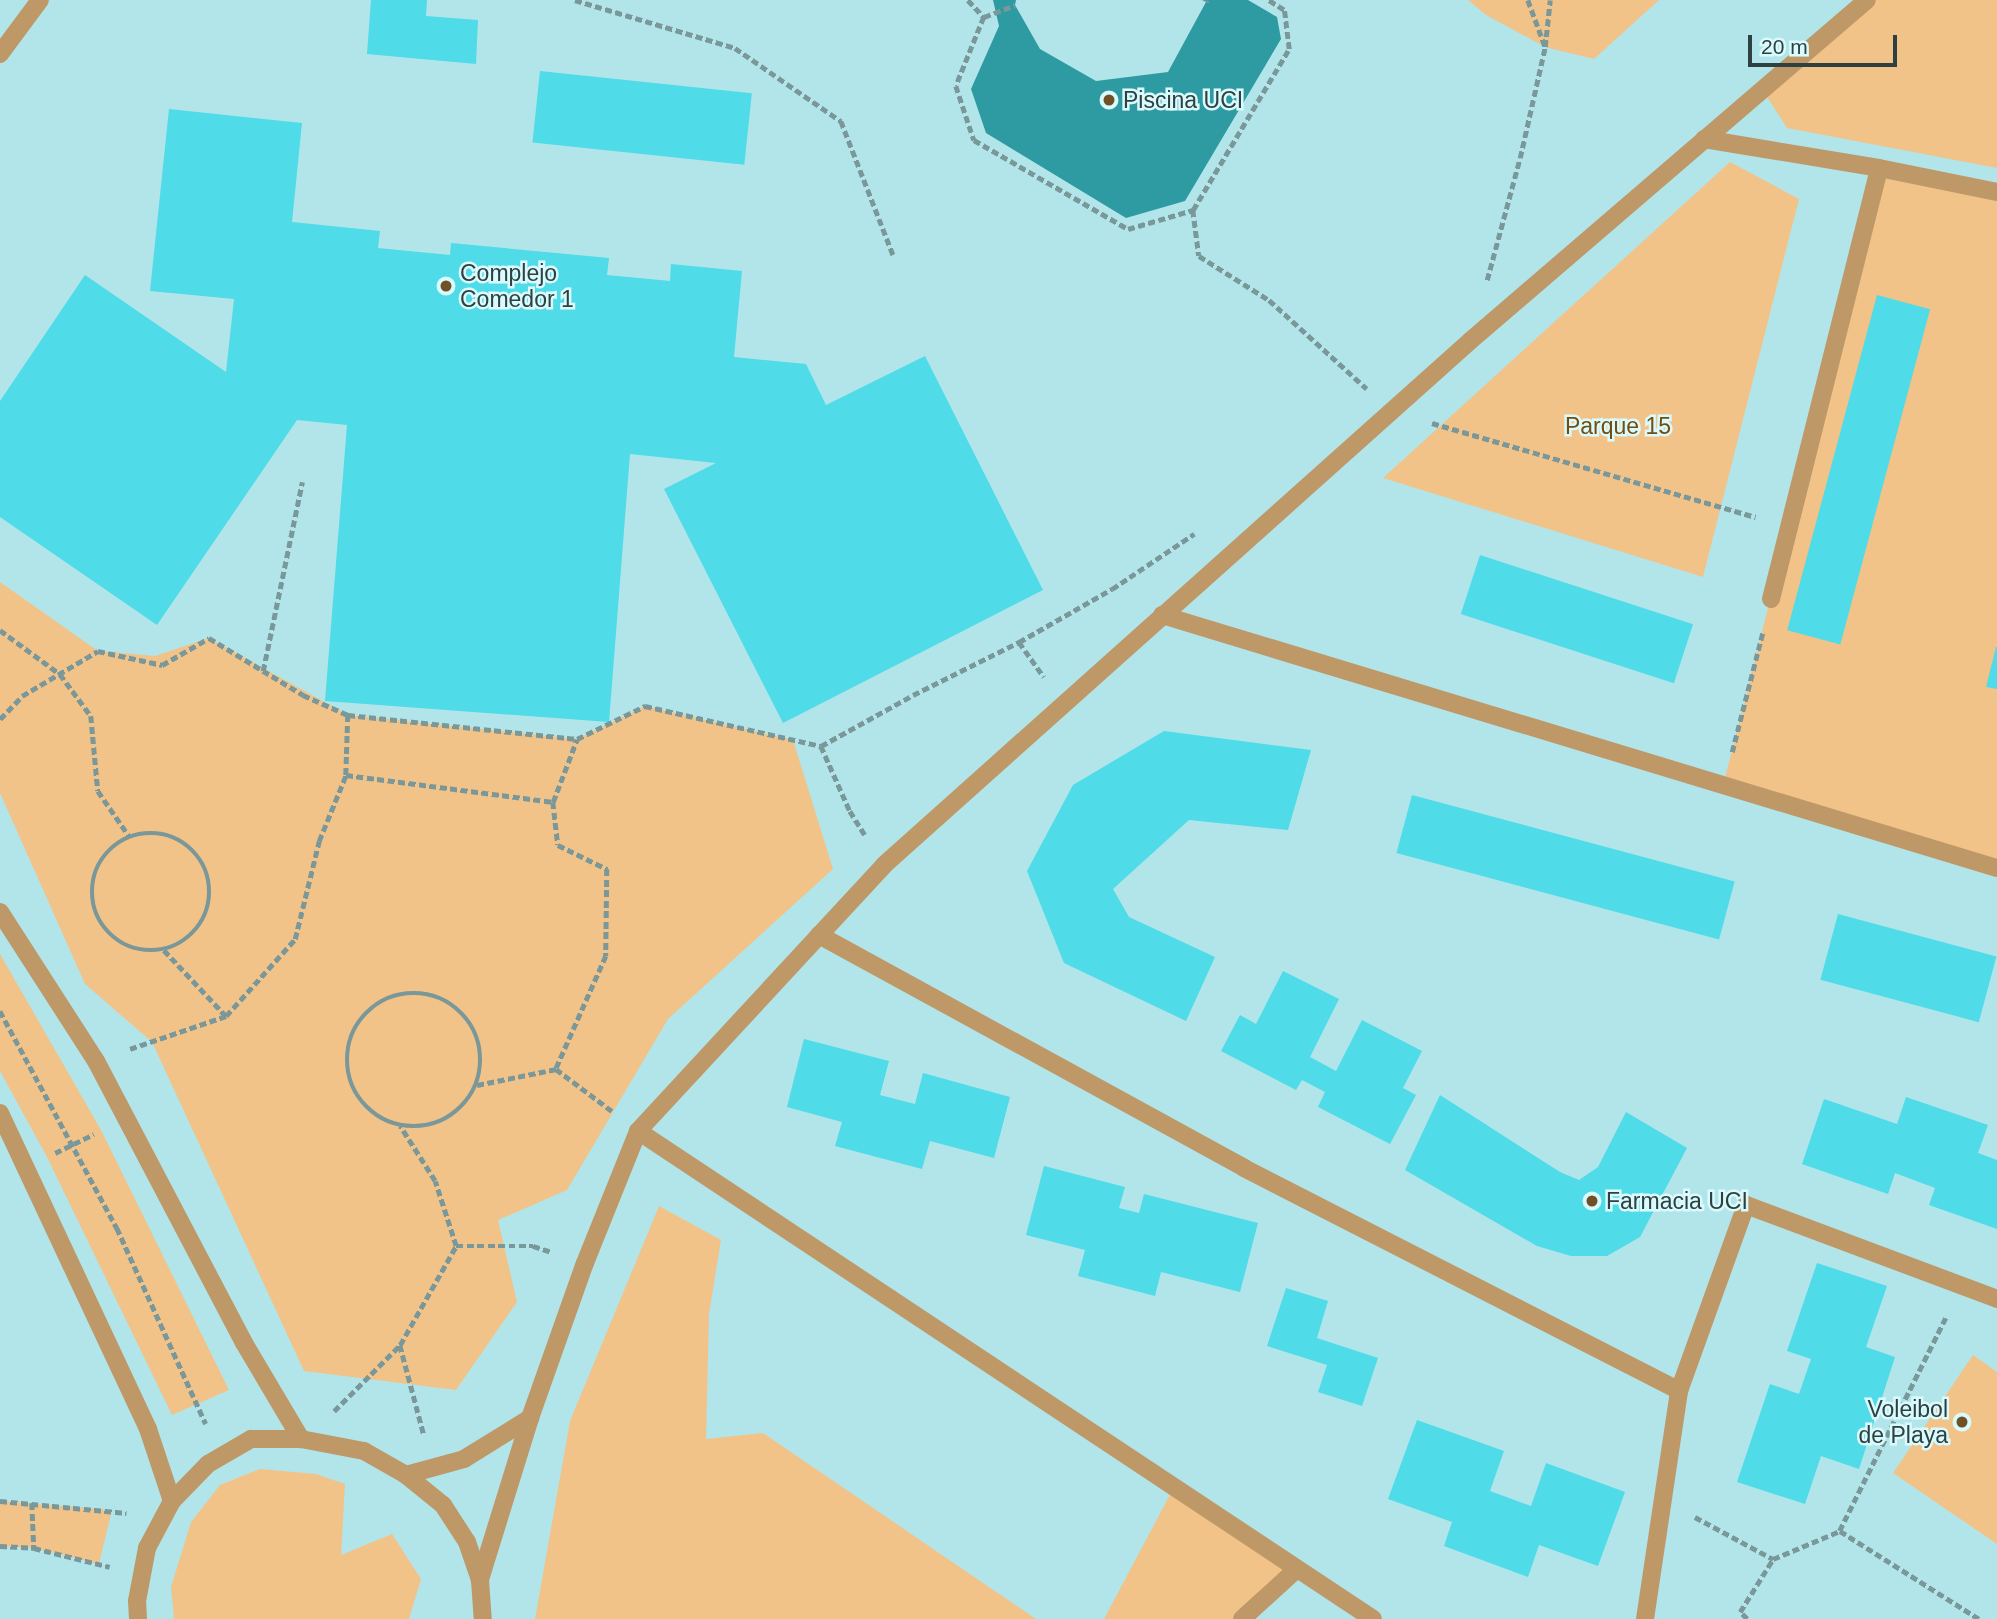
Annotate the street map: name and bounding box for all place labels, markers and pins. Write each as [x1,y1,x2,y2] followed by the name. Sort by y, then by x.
[1123,86,1243,114] place label: Piscina UCI
[1101,92,1117,108] marker: Piscina UCI
[460,259,574,313] place label: Complejo Comedor 1
[438,278,454,294] marker: Complejo Comedor 1
[1606,1187,1748,1215] place label: Farmacia UCI
[1584,1193,1600,1209] marker: Farmacia UCI
[1858,1395,1948,1449] place label: Voleibol de Playa
[1954,1414,1970,1430] marker: Voleibol de Playa

